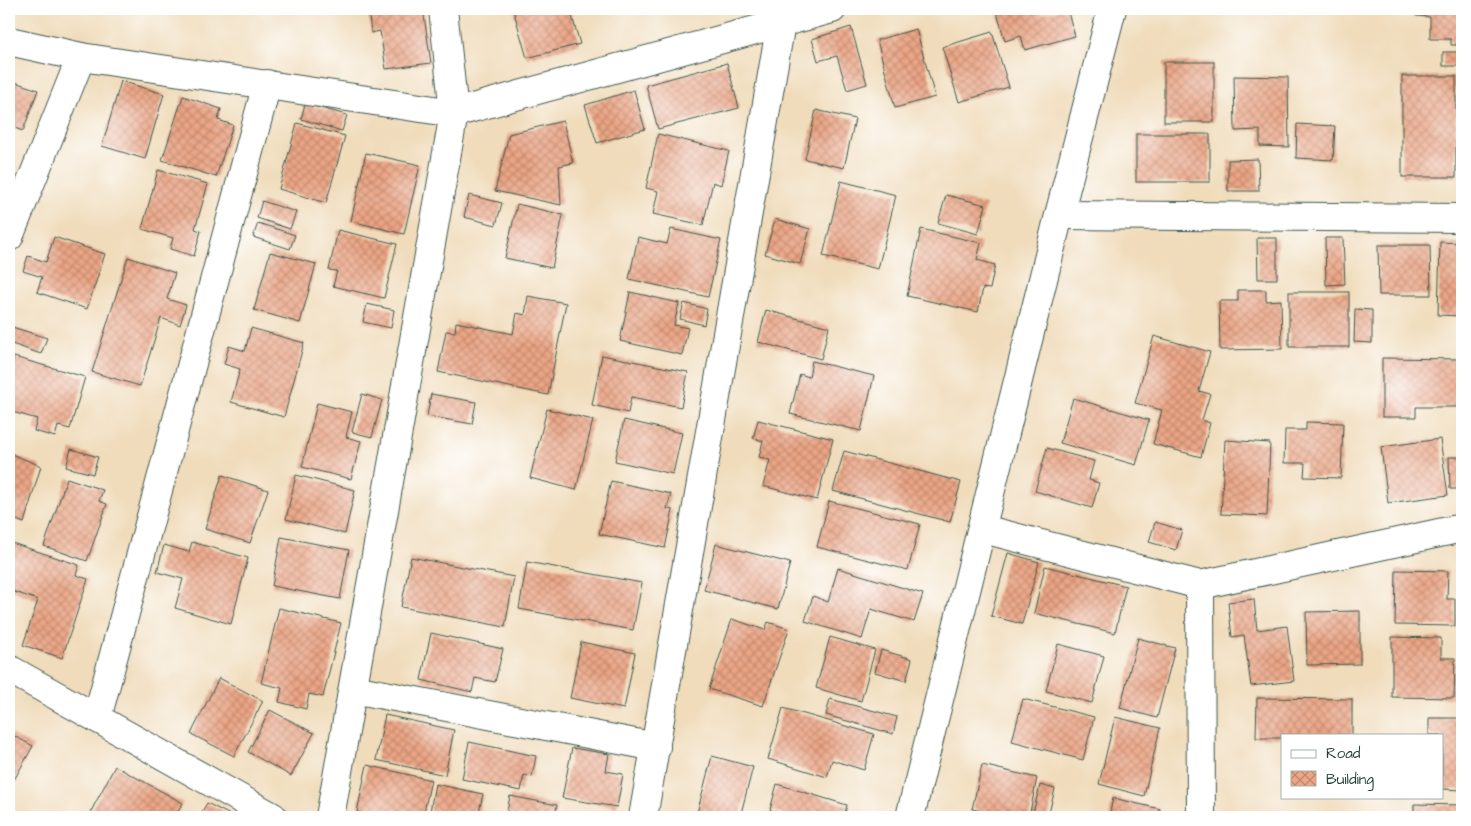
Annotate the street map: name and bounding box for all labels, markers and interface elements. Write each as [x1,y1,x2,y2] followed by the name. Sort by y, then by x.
[1281,734,1444,798] legend
[1326,743,1361,764] text: Road
[1326,769,1374,791] text: Building

